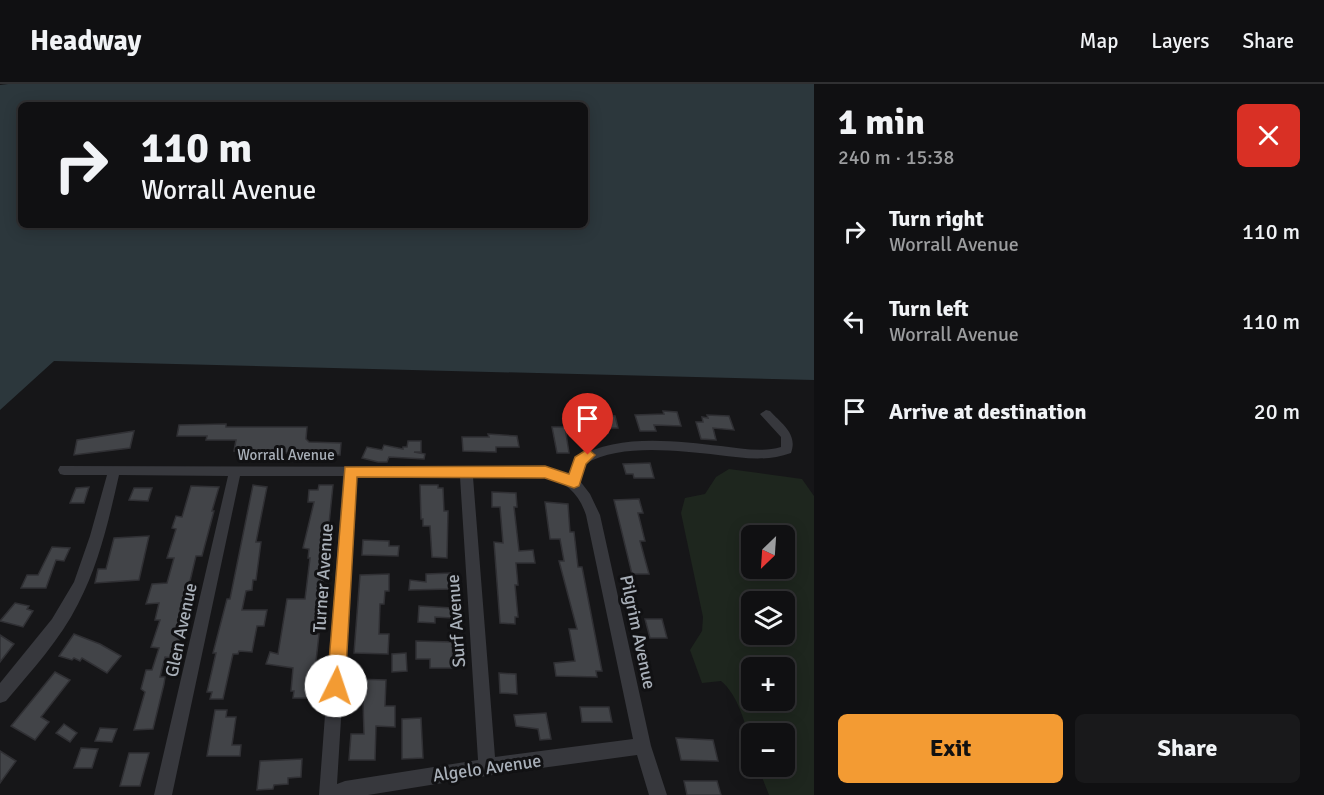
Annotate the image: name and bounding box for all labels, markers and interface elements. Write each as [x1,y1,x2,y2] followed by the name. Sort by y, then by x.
[30,24,141,58] text: Headway
[1080,28,1118,54] text: Map
[1151,28,1209,54] text: Layers
[1242,28,1294,54] text: Share
[838,100,925,145] text: 1 min
[1237,104,1300,167] button: close
[141,123,252,174] text: 110 m
[42,126,120,204] icon: right
[838,145,954,170] text: 240 m · 15:38
[141,174,316,207] text: Worrall Avenue
[889,205,984,232] text: Turn right
[838,215,871,248] icon: right
[1242,218,1300,245] text: 110 m
[889,232,1019,257] text: Worrall Avenue
[889,295,969,322] text: Turn left
[838,305,871,338] icon: left
[1242,308,1300,335] text: 110 m
[889,322,1019,347] text: Worrall Avenue
[562,393,613,455] pin
[838,395,871,428] icon: arrive
[889,398,1086,425] text: Arrive at destination
[1254,398,1300,425] text: 20 m
[571,402,604,435] icon: arrive
[237,446,335,464] street label: Worrall Avenue
[308,523,338,633] street label: Turner Avenue
[741,525,795,579] north arrow
[741,525,795,777] map controls
[615,573,661,691] street label: Pilgrim Avenue
[442,574,470,668] street label: Surf Avenue
[160,581,202,679] street label: Glen Avenue
[741,591,795,645] button: layers
[304,654,368,718] position arrow
[741,657,795,711] button: +
[838,714,1063,783] button: Exit
[1075,714,1300,783] button: Share
[741,723,795,777] button: −
[431,750,543,786] street label: Algelo Avenue

